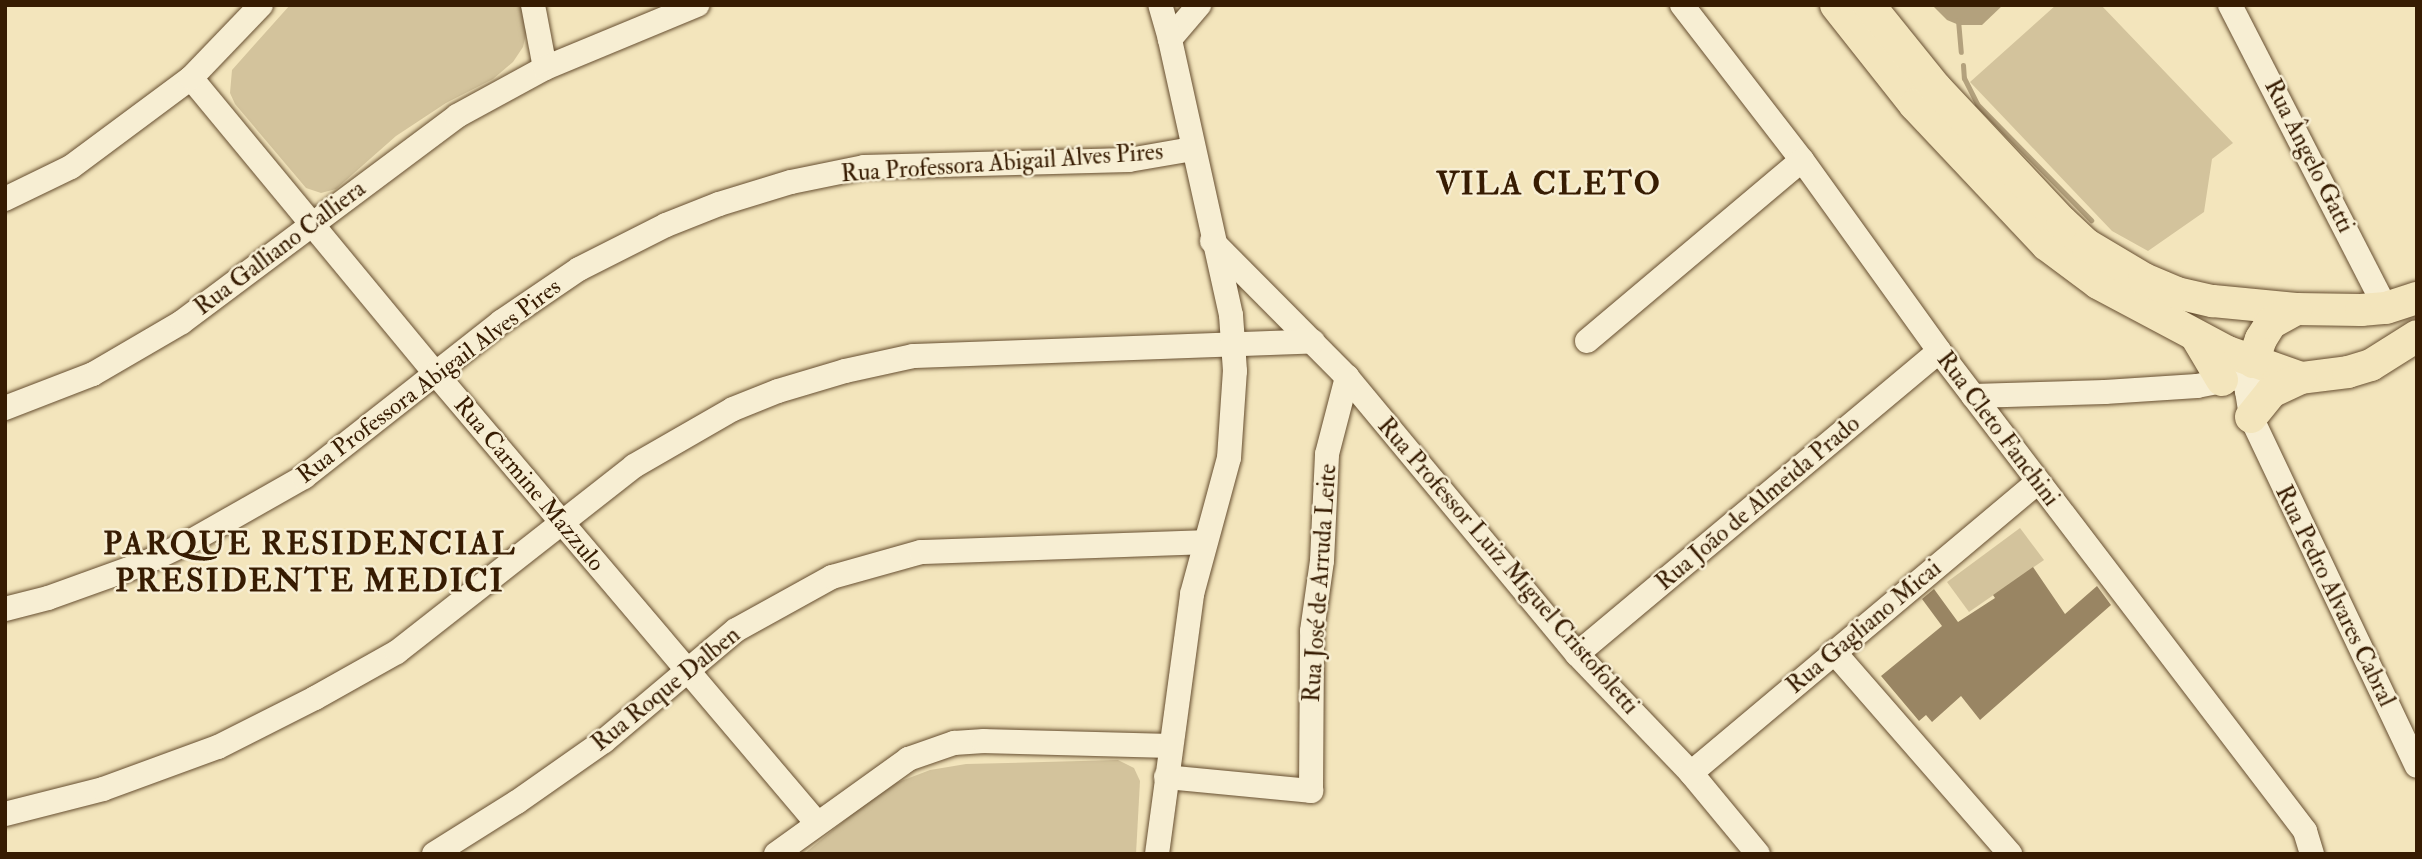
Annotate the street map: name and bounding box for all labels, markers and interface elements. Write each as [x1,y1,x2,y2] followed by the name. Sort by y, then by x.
[2258,74,2360,238] street label: Rua Ângelo Gatti
[840,137,1164,189] street label: Rua Professora Abigail Alves Pires
[1437,165,1661,203] district label: VILA CLETO
[189,174,371,322] street label: Rua Galliano Calliera
[291,272,567,490] street label: Rua Professora Abigail Alves Pires
[1930,346,2066,512] street label: Rua Cleto Fanchini
[448,391,610,577] street label: Rua Carmine Mazzulo
[1650,409,1866,597] street label: Rua João de Almeida Prado
[1371,412,1645,720] street label: Rua Professor Luiz Miguel Cristofoletti
[1297,463,1343,703] street label: Rua José de Arruda Leite
[2269,481,2401,711] street label: Rua Pedro Alvares Cabral
[106,526,514,601] district label: PARQUE RESIDENCIAL PRESIDENTE MEDICI
[1781,554,1947,700] street label: Rua Gagliano Micai
[586,620,746,758] street label: Rua Roque Dalben

